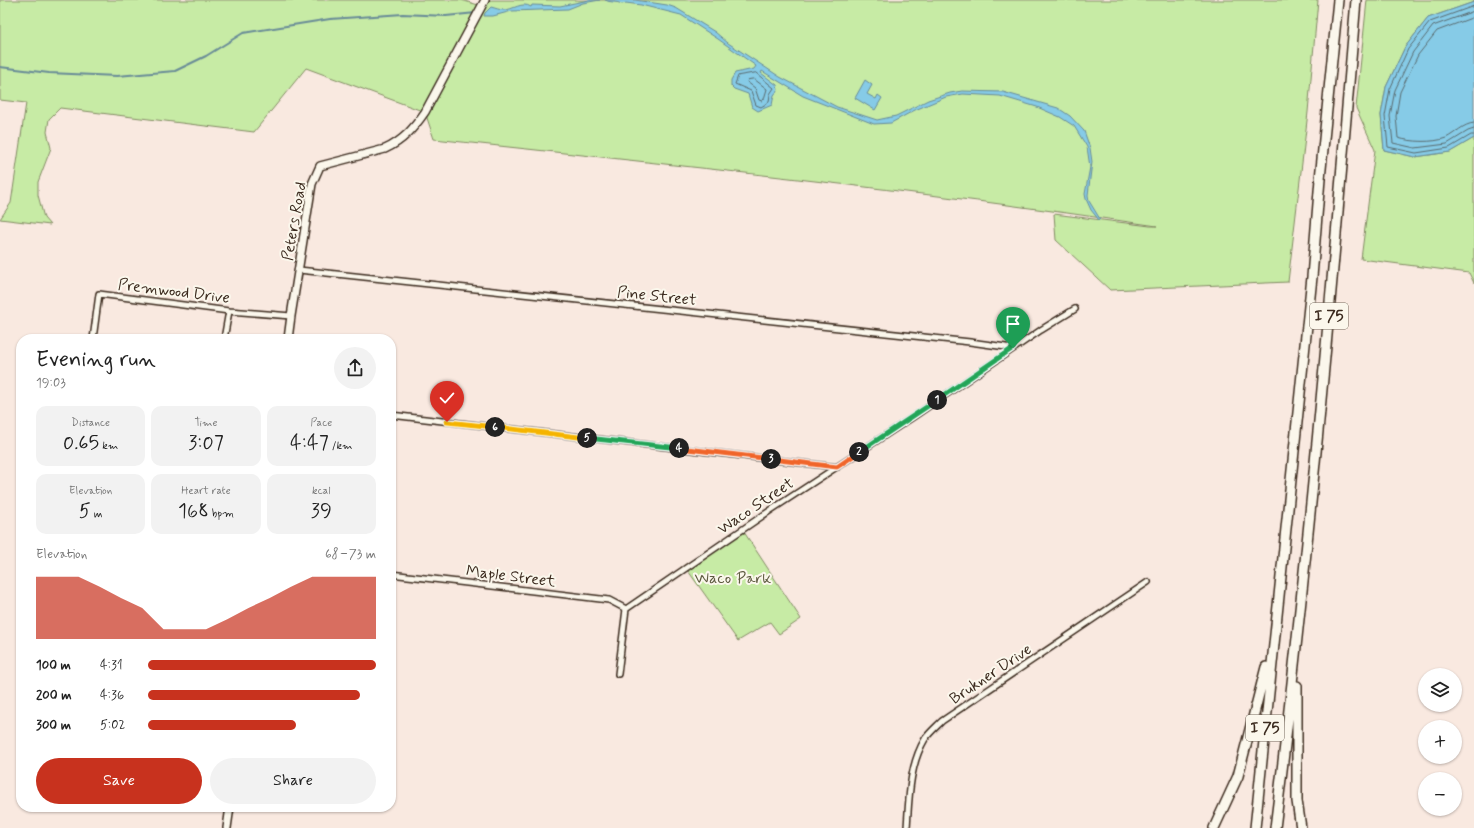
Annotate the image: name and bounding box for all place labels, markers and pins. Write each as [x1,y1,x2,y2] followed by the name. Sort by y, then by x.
[996,307,1030,348] pin
[430,381,464,422] pin
[927,390,947,410] pin: 1
[485,417,505,437] pin: 6
[577,428,597,448] pin: 5
[669,438,689,458] pin: 4
[849,442,869,462] pin: 2
[761,449,781,469] pin: 3

